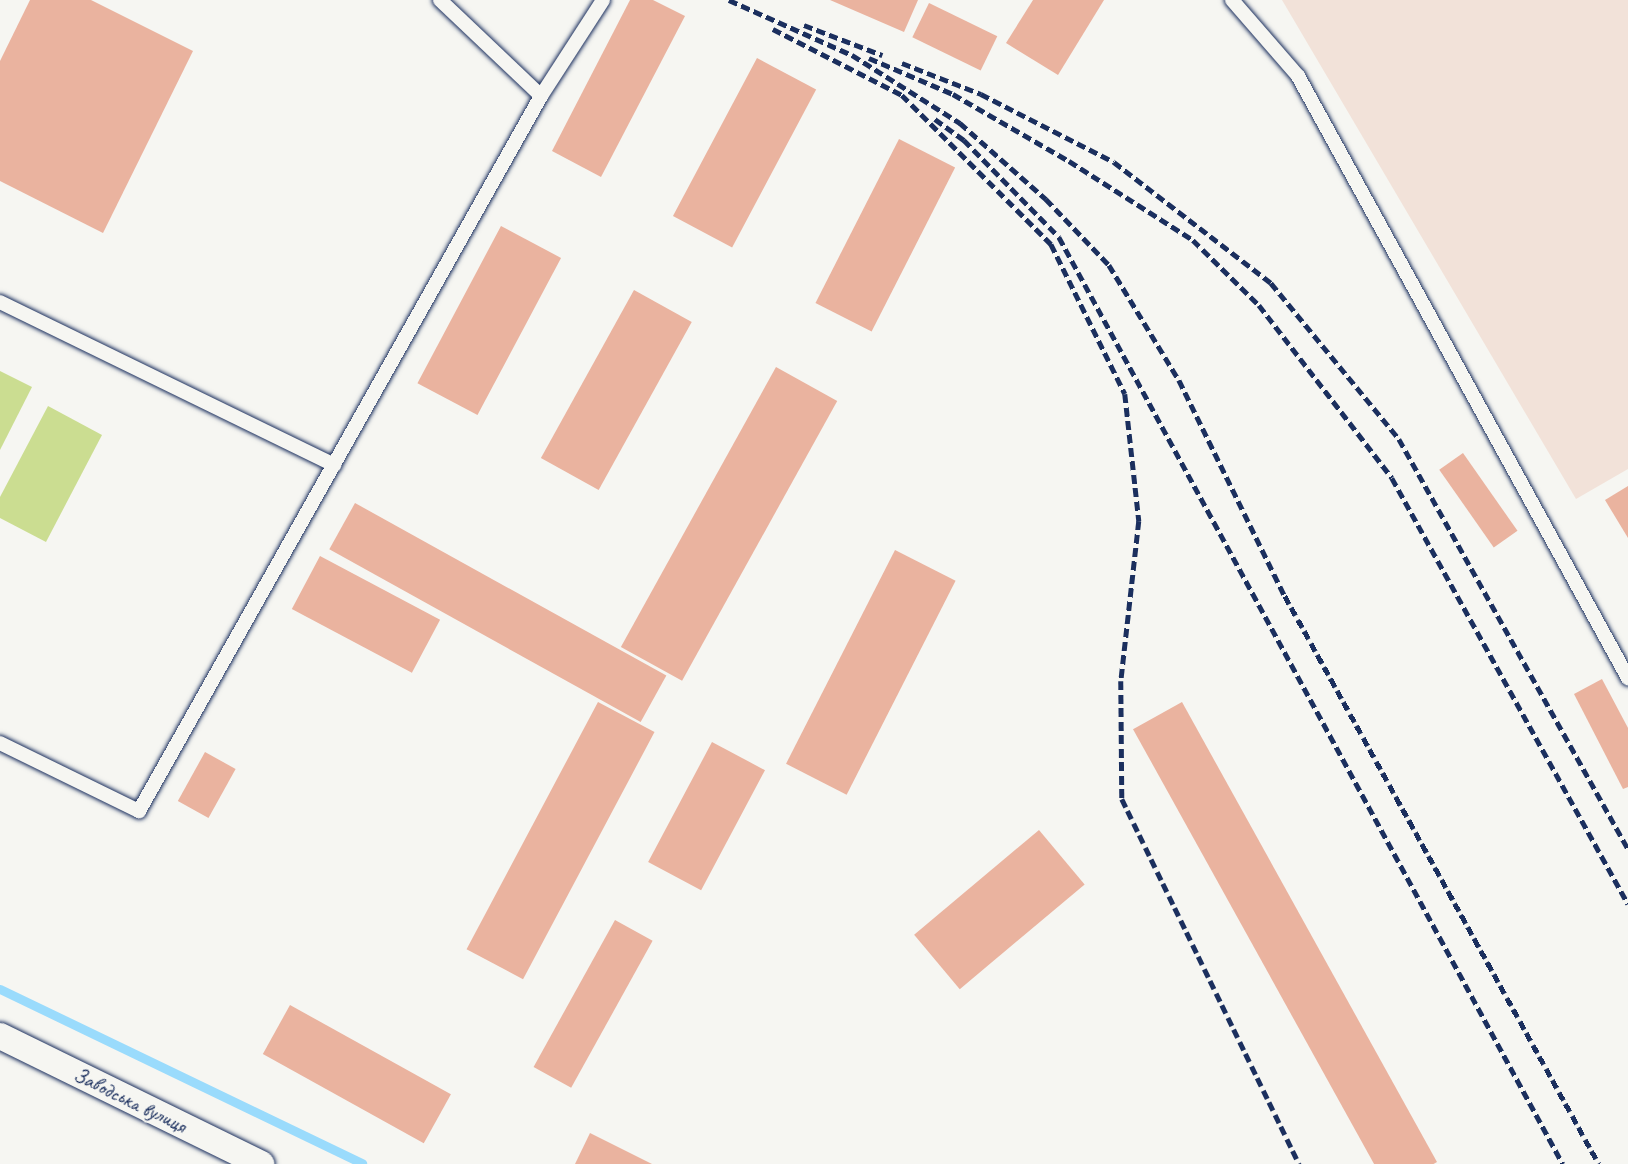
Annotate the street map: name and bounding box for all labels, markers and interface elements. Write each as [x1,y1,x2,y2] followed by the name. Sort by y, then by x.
[70,1062,190,1138] street label: Заводська вулиця

